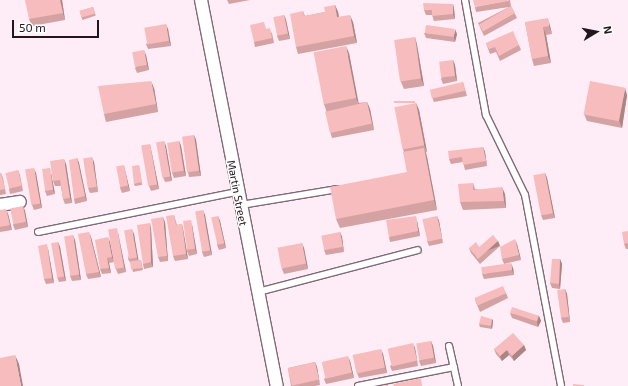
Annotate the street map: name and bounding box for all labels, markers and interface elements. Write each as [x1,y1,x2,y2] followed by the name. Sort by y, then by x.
[14,12,101,38] scale bar
[576,12,616,52] north arrow
[19,20,46,34] text: 50 m
[601,25,615,35] text: N
[224,159,250,227] street label: Martin Street

